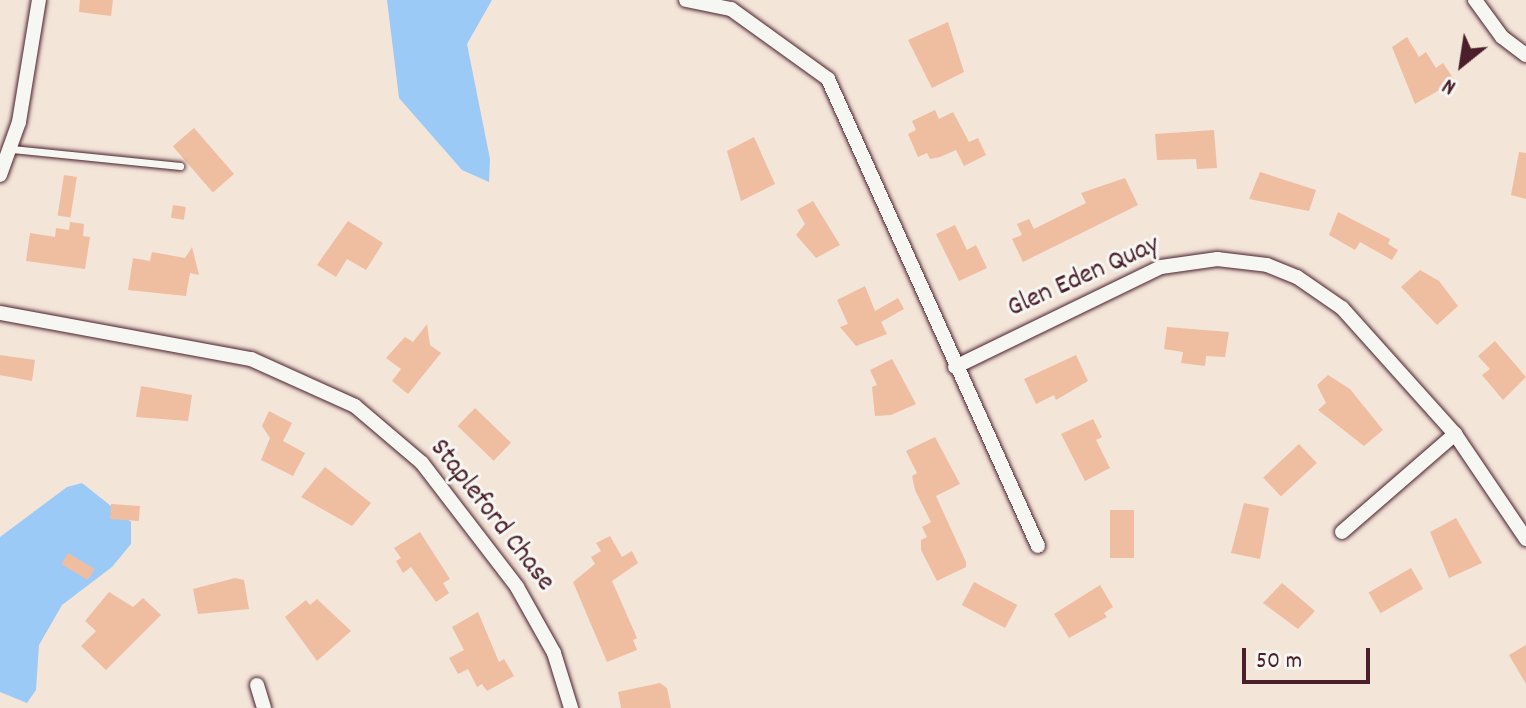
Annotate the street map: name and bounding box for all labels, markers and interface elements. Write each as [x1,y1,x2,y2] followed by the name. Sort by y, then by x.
[1422,24,1502,104] north arrow
[1437,69,1462,101] text: N
[1003,230,1165,326] street label: Glen Eden Quay
[421,433,561,599] street label: Stapleford Chase
[1246,632,1374,682] scale bar
[1256,645,1302,679] text: 50 m

